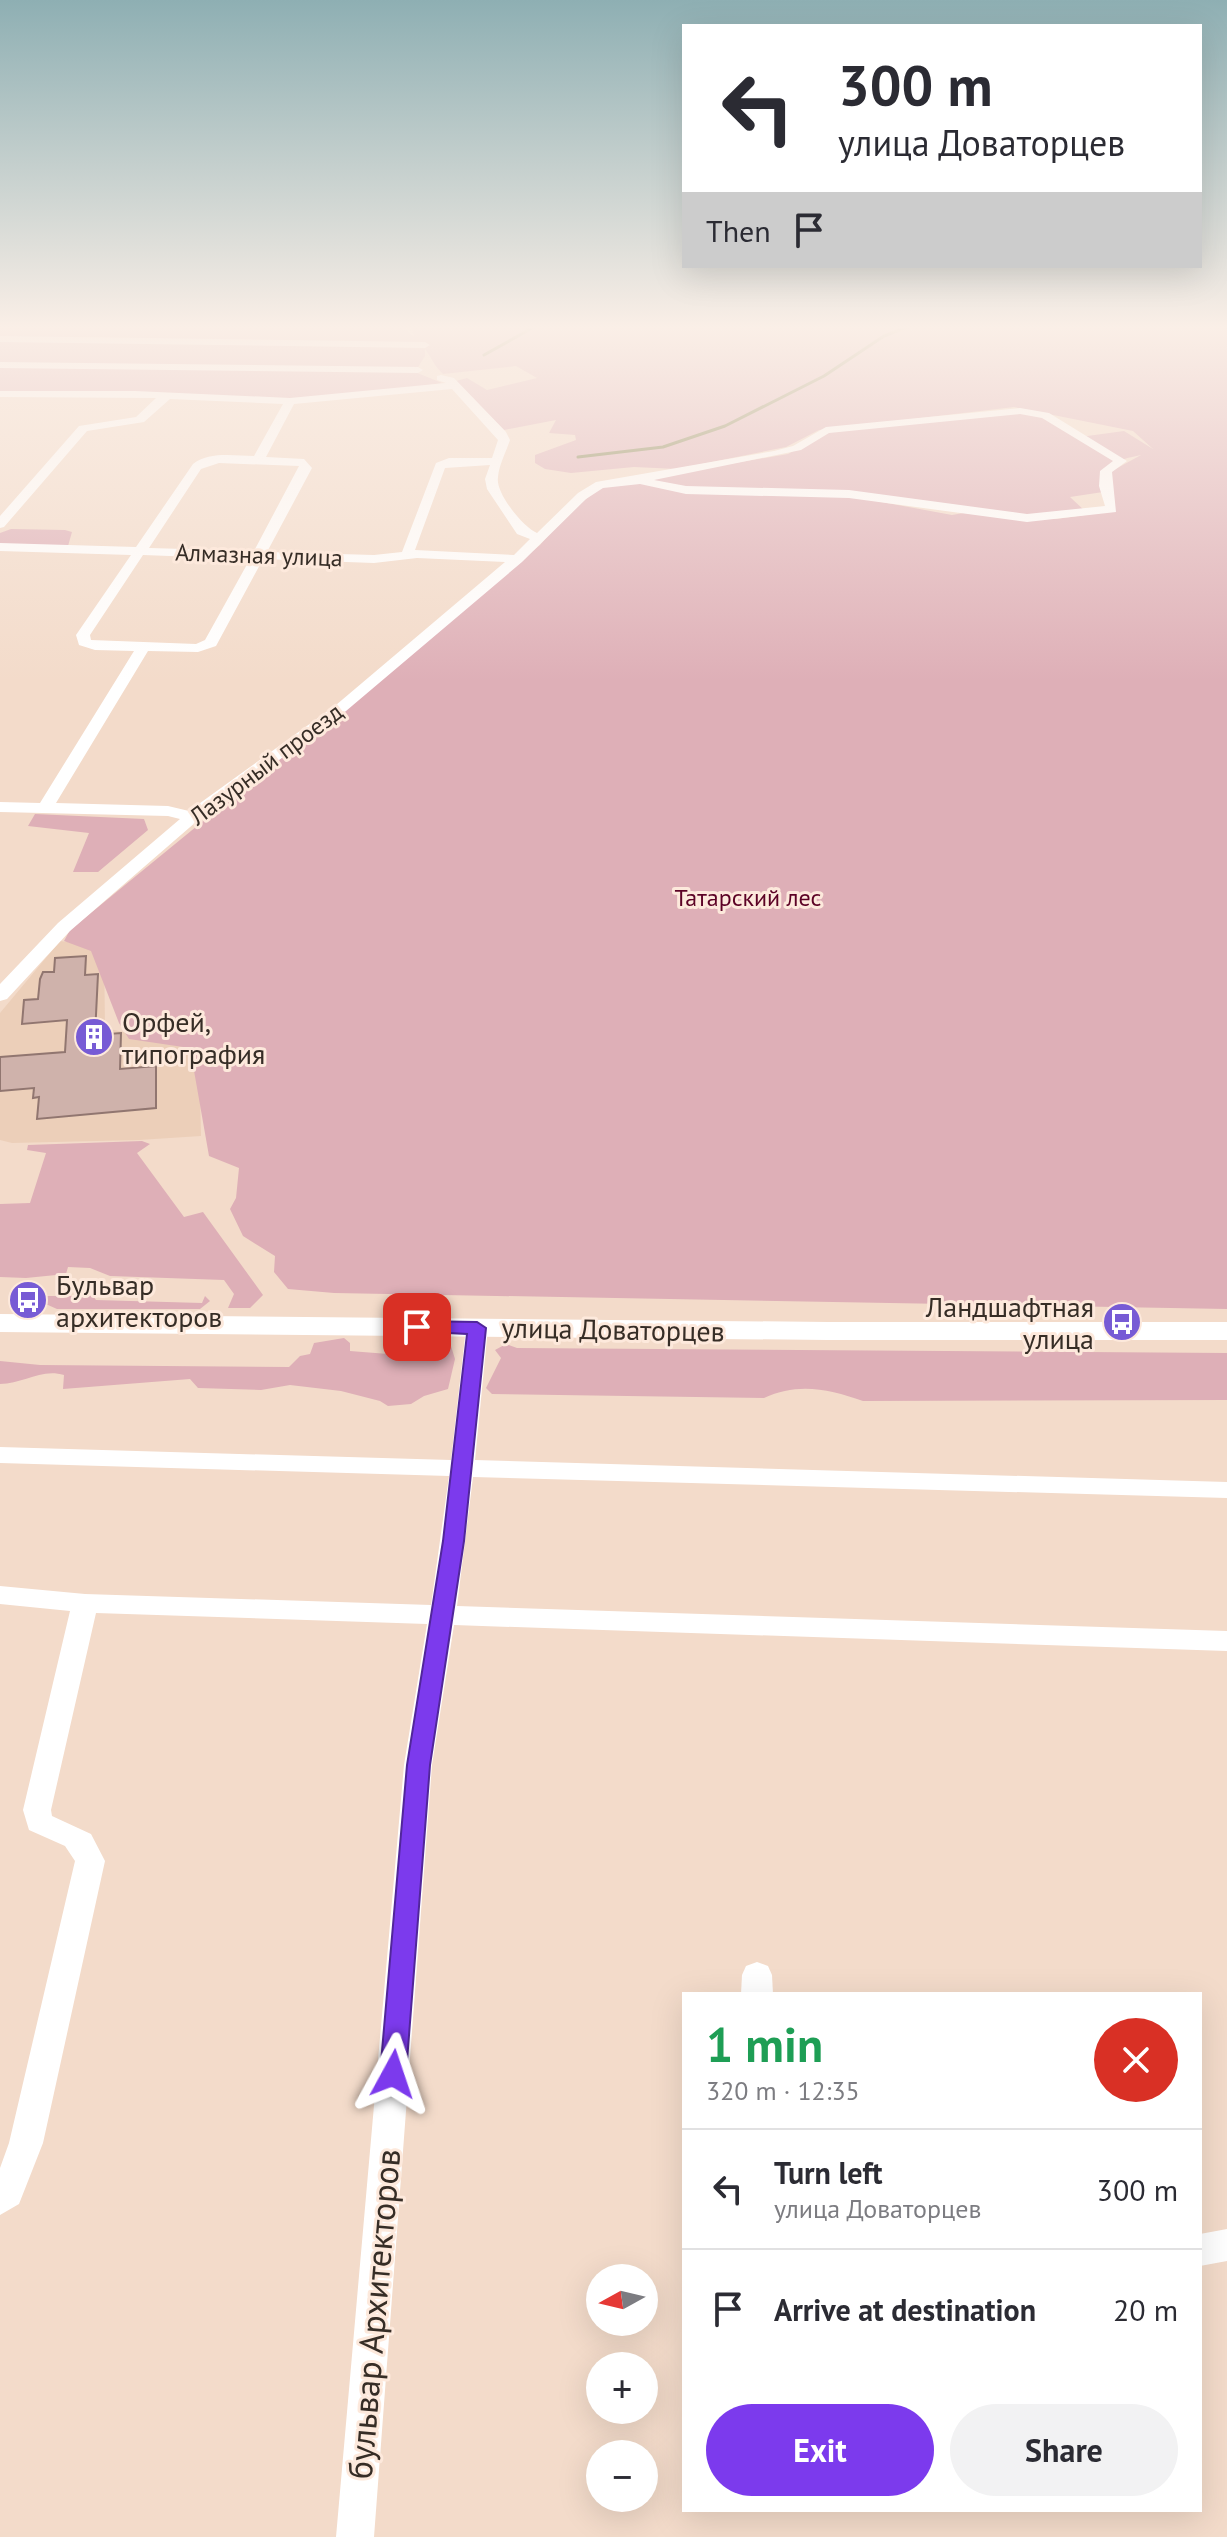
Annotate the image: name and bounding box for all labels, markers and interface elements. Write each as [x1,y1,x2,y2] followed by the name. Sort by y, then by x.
[838,49,993,121] text: 300 m
[706,56,810,160] icon: left
[838,119,1125,166] text: улица Доваторцев
[787,208,831,252] icon: arrive
[706,211,771,250] text: Then
[175,537,343,573] street label: Алмазная улица
[182,696,349,832] street label: Лазурный проезд
[675,882,822,913] park label: Татарский лес
[122,1003,265,1072] place label: Орфей, типография
[73,1016,115,1058] building icon: Орфей, типография
[56,1266,222,1335] place label: Бульвар архитекторов
[7,1279,49,1321] bus stop icon: Бульвар архитекторов
[925,1288,1094,1357] place label: Ландшафтная улица
[383,1293,451,1361] pin
[1101,1301,1143,1343] bus stop icon: Ландшафтная улица
[395,1305,439,1349] icon: arrive
[501,1309,725,1349] street label: улица Доваторцев
[706,2013,823,2075] text: 1 min
[1094,2018,1178,2102] button: close
[351,2032,435,2116] position arrow
[706,2074,860,2107] text: 320 m · 12:35
[337,2147,409,2481] street label: бульвар Архитекторов
[774,2153,882,2192] text: Turn left
[706,2167,750,2211] icon: left
[1097,2170,1178,2209] text: 300 m
[774,2192,981,2225] text: улица Доваторцев
[586,2264,658,2336] north arrow
[586,2264,658,2512] map controls
[706,2287,750,2331] icon: arrive
[774,2290,1036,2329] text: Arrive at destination
[1113,2290,1178,2329] text: 20 m
[586,2352,658,2424] button: +
[706,2404,934,2496] button: Exit
[950,2404,1178,2496] button: Share
[586,2440,658,2512] button: −

